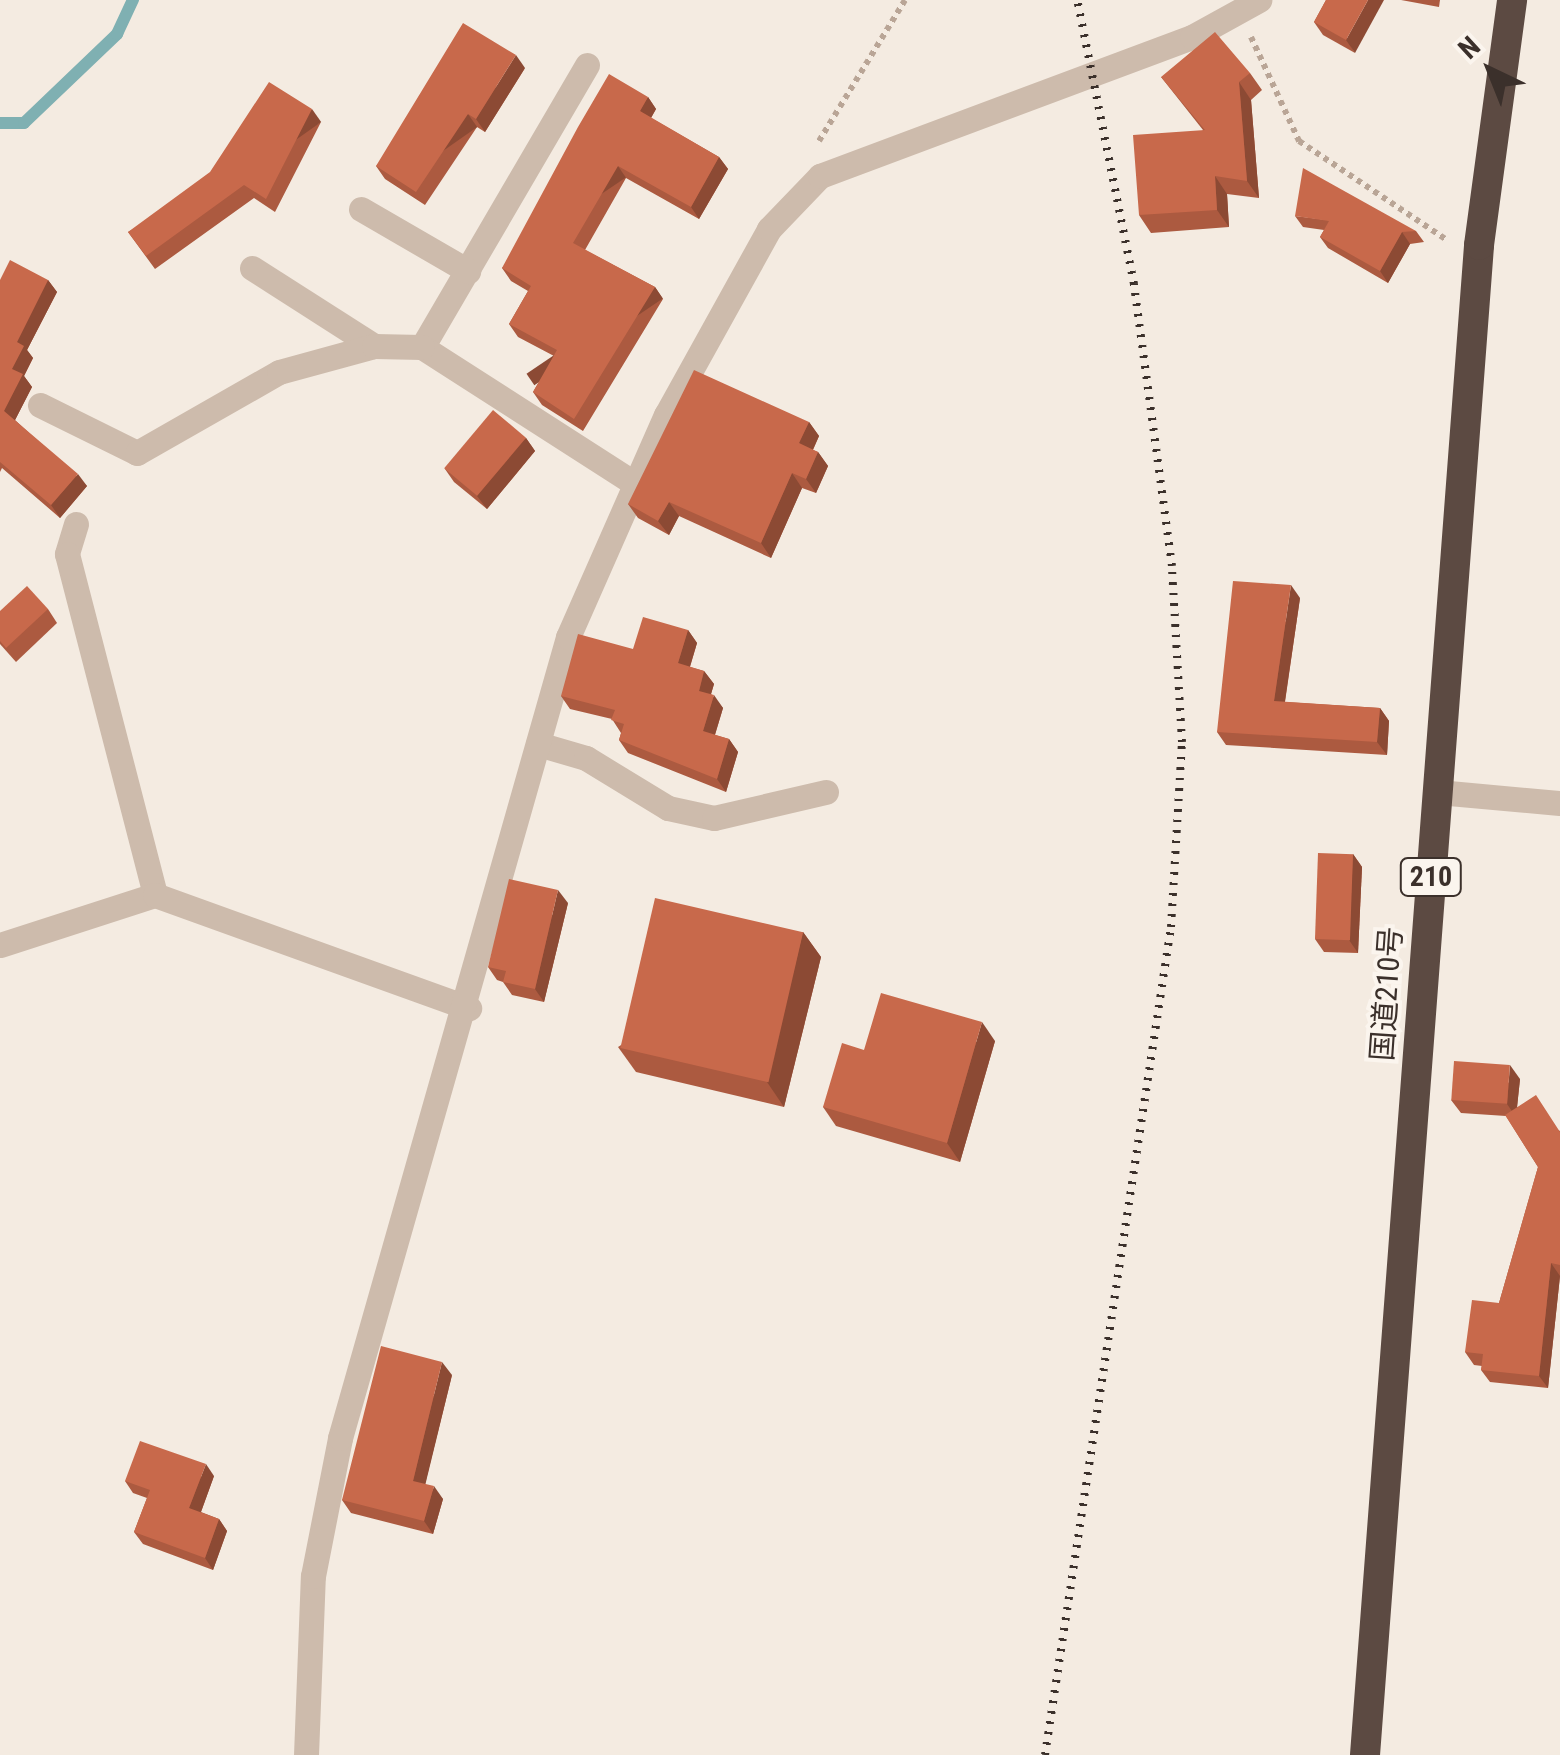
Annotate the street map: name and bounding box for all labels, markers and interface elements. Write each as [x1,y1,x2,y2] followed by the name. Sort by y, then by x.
[1440,20,1540,120] north arrow
[1452,30,1487,66] text: N
[1398,854,1464,900] road number: 210
[1364,926,1410,1062] street label: 国道210号

